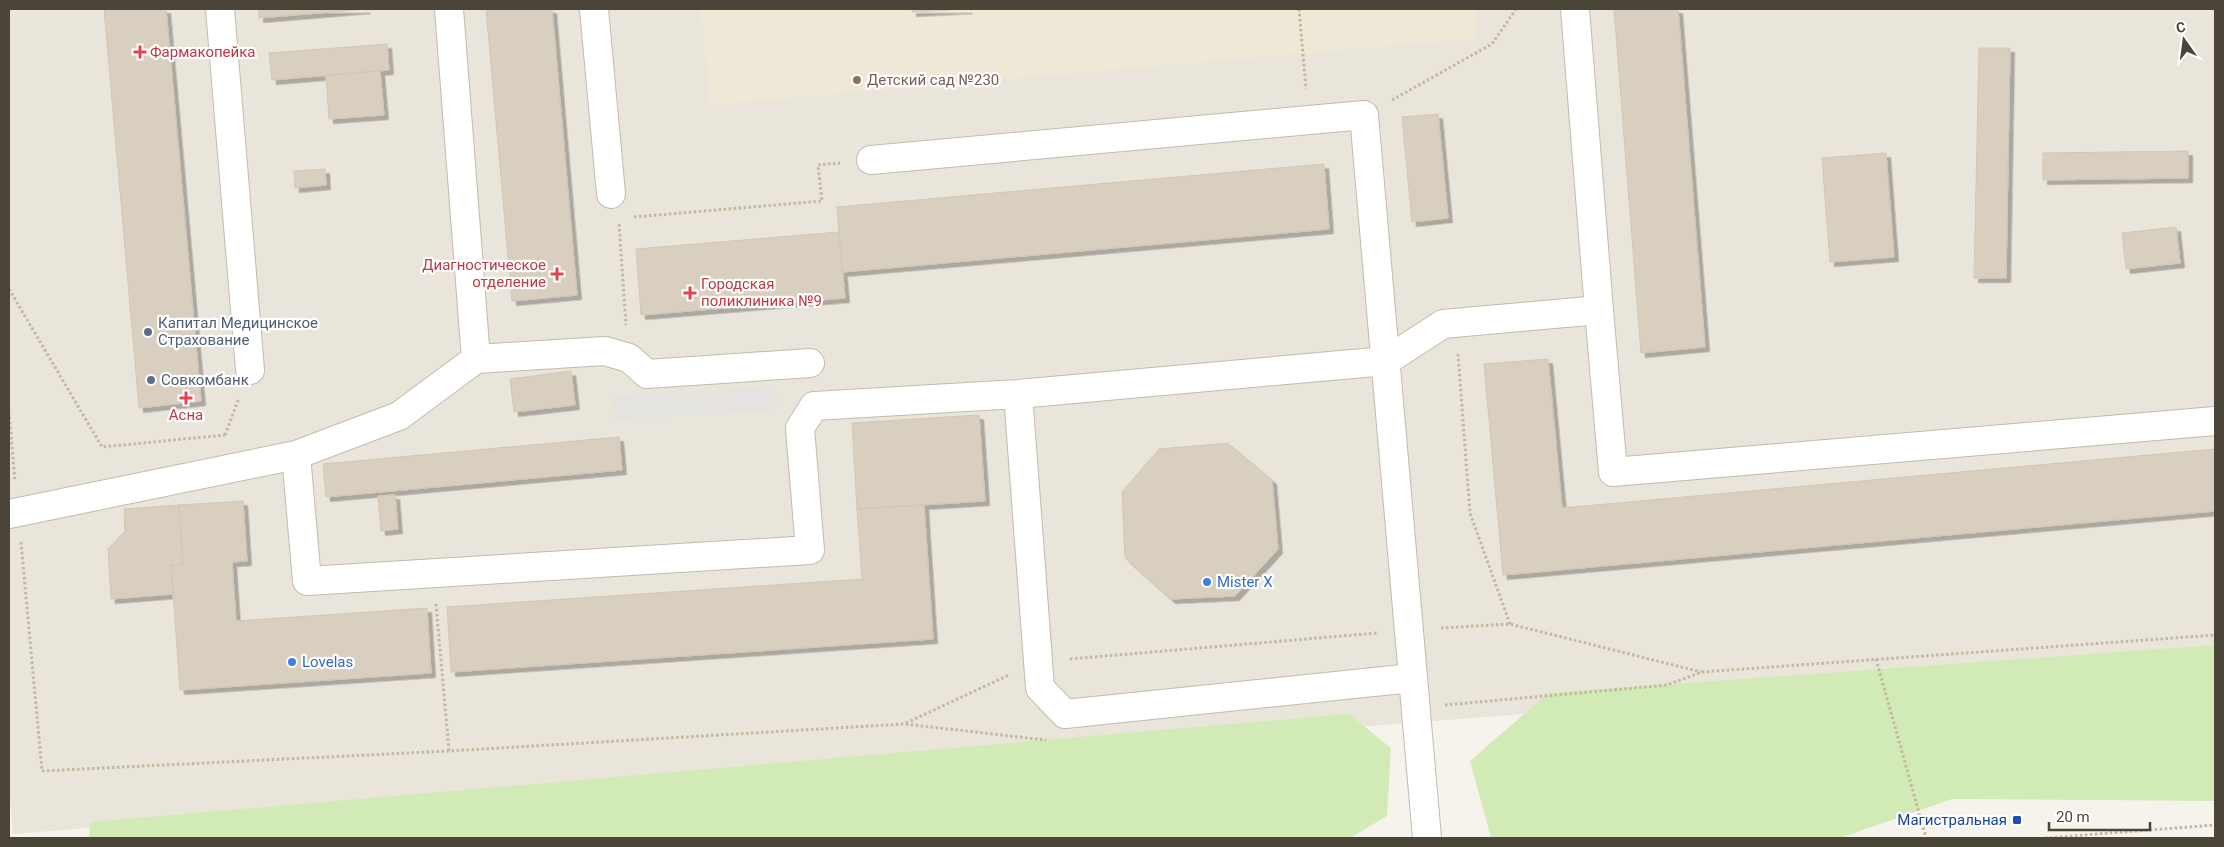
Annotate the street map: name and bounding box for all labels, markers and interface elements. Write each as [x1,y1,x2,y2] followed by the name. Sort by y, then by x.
[2159,15,2209,65] north arrow
[2174,19,2187,36] text: С
[150,43,256,61] place label: Фармакопейка
[134,46,146,58] marker: Фармакопейка
[867,71,999,89] place label: Детский сад №230
[851,74,863,86] marker: Детский сад №230
[422,256,546,291] place label: Диагностическое отделение
[550,267,564,281] marker: Диагностическое отделение
[701,275,822,310] place label: Городская поликлиника №9
[683,286,697,300] marker: Городская поликлиника №9
[158,314,318,349] place label: Капитал Медицинское Страхование
[142,326,154,338] marker: Капитал Медицинское Страхование
[161,371,249,389] place label: Совкомбанк
[145,374,157,386] marker: Совкомбанк
[180,392,192,404] marker: Асна
[169,406,203,424] place label: Асна
[1217,573,1273,591] place label: Mister X
[1201,576,1213,588] marker: Mister X
[302,653,353,671] place label: Lovelas
[286,656,298,668] marker: Lovelas
[2049,800,2150,832] scale bar
[2056,808,2090,826] text: 20 m
[1897,811,2007,829] place label: Магистральная
[2011,814,2023,826] marker: Магистральная

